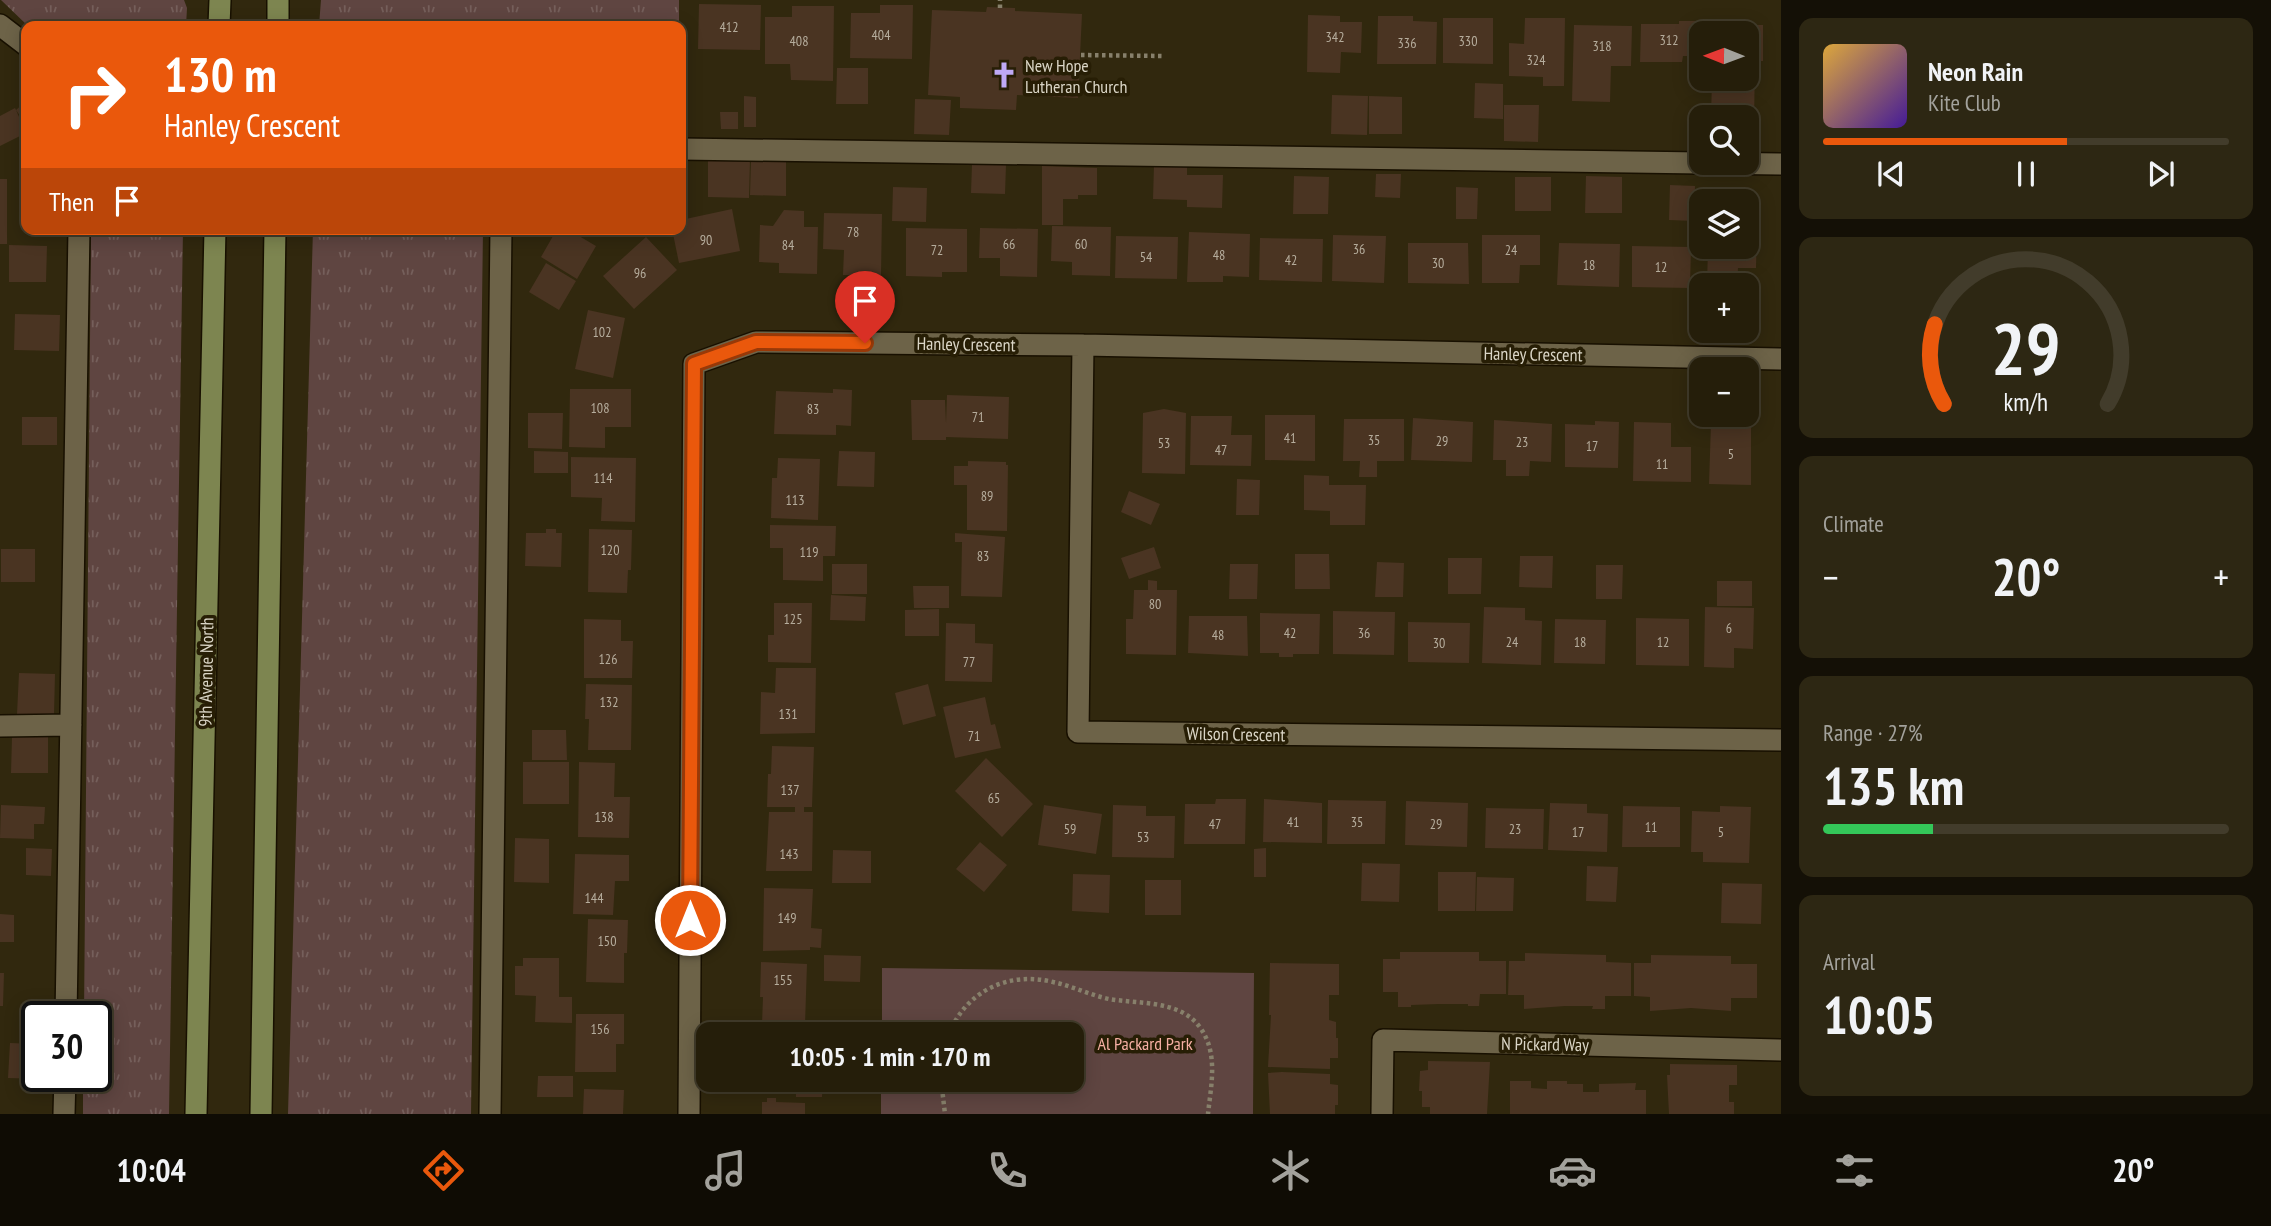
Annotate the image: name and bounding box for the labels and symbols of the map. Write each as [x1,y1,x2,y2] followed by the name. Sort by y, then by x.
[720,18,738,36] house number: 412
[1689,21,1759,91] north arrow
[872,26,891,44] house number: 404
[1326,28,1344,46] house number: 342
[1660,31,1678,49] house number: 312
[790,32,808,50] house number: 408
[1459,32,1477,50] house number: 330
[1398,34,1416,52] house number: 336
[1593,37,1611,55] house number: 318
[1527,51,1546,69] house number: 324
[1025,54,1127,98] place label: New Hope Lutheran Church
[989,60,1019,90] church icon: New Hope Lutheran Church
[847,223,859,241] house number: 78
[700,231,712,249] house number: 90
[1003,235,1015,253] house number: 66
[1075,235,1087,253] house number: 60
[782,236,795,254] house number: 84
[1353,240,1365,258] house number: 36
[931,241,943,259] house number: 72
[1505,241,1518,259] house number: 24
[1213,246,1225,264] house number: 48
[1140,248,1153,266] house number: 54
[1285,251,1297,269] house number: 42
[1432,254,1444,272] house number: 30
[1583,256,1595,274] house number: 18
[1655,258,1667,276] house number: 12
[634,264,646,282] house number: 96
[835,271,895,343] pin
[593,323,611,341] house number: 102
[916,332,1016,356] street label: Hanley Crescent
[1483,342,1583,366] street label: Hanley Crescent
[591,399,609,417] house number: 108
[807,400,819,418] house number: 83
[972,408,984,426] house number: 71
[1284,429,1296,447] house number: 41
[1368,431,1380,449] house number: 35
[1436,432,1448,450] house number: 29
[1516,433,1528,451] house number: 23
[1158,434,1170,452] house number: 53
[1586,437,1598,455] house number: 17
[1215,441,1227,459] house number: 47
[1728,445,1734,463] house number: 5
[1656,455,1668,473] house number: 11
[594,469,613,487] house number: 114
[981,487,993,505] house number: 89
[786,491,804,509] house number: 113
[601,541,619,559] house number: 120
[800,543,818,561] house number: 119
[977,547,989,565] house number: 83
[1149,595,1161,613] house number: 80
[784,610,802,628] house number: 125
[194,617,218,727] street label: 9th Avenue North
[1726,619,1732,637] house number: 6
[1284,624,1296,642] house number: 42
[1358,624,1370,642] house number: 36
[1212,626,1224,644] house number: 48
[1506,633,1519,651] house number: 24
[1574,633,1586,651] house number: 18
[1657,633,1669,651] house number: 12
[1433,634,1445,652] house number: 30
[599,650,617,668] house number: 126
[963,653,975,671] house number: 77
[600,693,618,711] house number: 132
[779,705,797,723] house number: 131
[1186,722,1286,746] street label: Wilson Crescent
[968,727,980,745] house number: 71
[781,781,799,799] house number: 137
[988,789,1000,807] house number: 65
[595,808,613,826] house number: 138
[1287,813,1299,831] house number: 41
[1351,813,1363,831] house number: 35
[1209,815,1221,833] house number: 47
[1430,815,1442,833] house number: 29
[1645,818,1657,836] house number: 11
[1064,820,1076,838] house number: 59
[1509,820,1521,838] house number: 23
[1572,823,1584,841] house number: 17
[1718,823,1724,841] house number: 5
[1137,828,1149,846] house number: 53
[780,845,798,863] house number: 143
[653,883,727,957] position arrow
[585,889,604,907] house number: 144
[778,909,796,927] house number: 149
[598,932,616,950] house number: 150
[774,971,792,989] house number: 155
[21,1001,112,1092] speed limit sign: 30
[591,1020,609,1038] house number: 156
[1097,1032,1193,1055] park label: Al Packard Park
[1501,1032,1589,1056] street label: N Pickard Way

